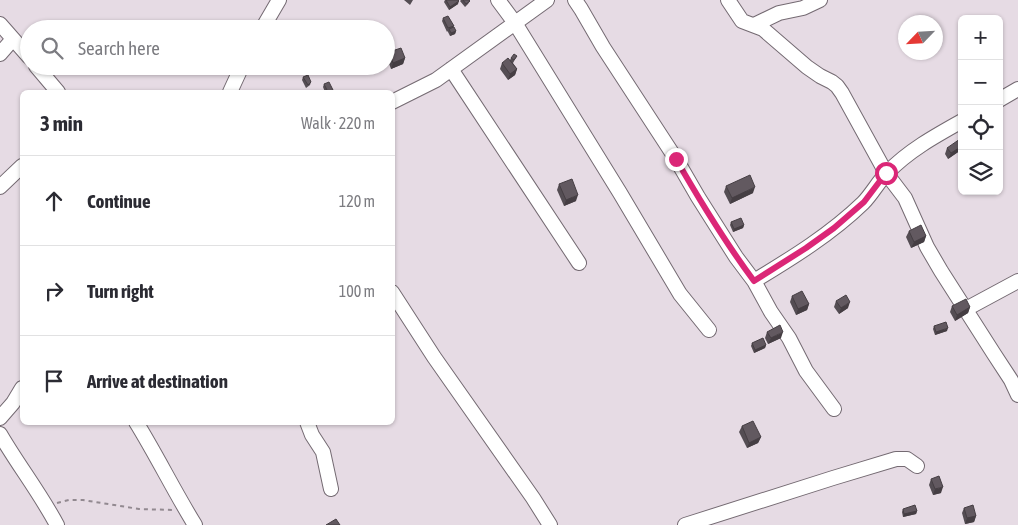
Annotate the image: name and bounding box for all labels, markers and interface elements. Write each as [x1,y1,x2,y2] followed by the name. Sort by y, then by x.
[898,15,943,60] north arrow
[958,15,1003,195] map controls
[958,15,1003,60] button: +
[20,20,395,75] search box
[38,34,66,62] icon: search
[78,37,160,59] text: Search here
[958,60,1003,105] button: −
[958,105,1003,150] button: locate
[40,111,83,135] text: 3 min
[301,114,375,132] text: Walk · 220 m
[665,148,688,171] route end
[958,150,1003,195] button: layers
[875,162,898,185] route start
[40,187,68,215] icon: ahead
[87,190,151,212] text: Continue
[339,192,375,210] text: 120 m
[40,277,68,305] icon: right
[87,280,154,302] text: Turn right
[339,282,375,300] text: 100 m
[40,367,68,395] icon: arrive
[87,370,228,392] text: Arrive at destination

